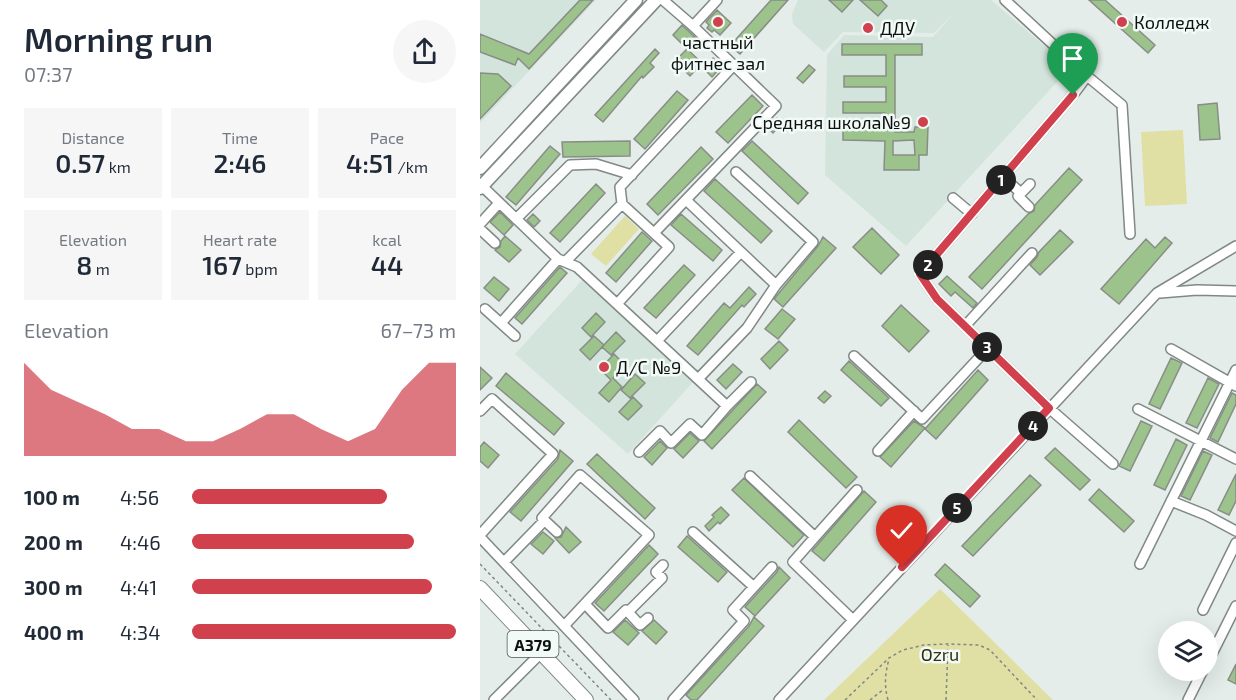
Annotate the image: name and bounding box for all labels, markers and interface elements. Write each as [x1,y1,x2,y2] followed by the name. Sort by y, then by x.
[1134,11,1209,33] place label: Колледж
[711,15,725,29] marker: частный фитнес зал
[1115,15,1129,29] marker: Колледж
[880,17,915,39] place label: ДДУ
[24,19,213,59] text: Morning run
[393,20,456,83] button: share
[861,21,875,35] marker: ДДУ
[671,31,765,74] place label: частный фитнес зал
[1047,33,1098,95] pin
[1056,42,1089,75] icon: arrive
[24,62,72,86] text: 07:37
[752,111,911,133] place label: Средняя школа№9
[916,115,930,129] marker: Средняя школа№9
[61,128,125,147] text: Distance
[222,128,258,147] text: Time
[370,128,404,147] text: Pace
[55,147,105,178] text: 0.57
[214,147,266,178] text: 2:46
[346,147,394,178] text: 4:51
[105,157,131,176] text: km
[394,157,428,176] text: /km
[986,165,1016,195] pin: 1
[998,170,1004,189] text: 1
[59,230,127,249] text: Elevation
[203,230,277,249] text: Heart rate
[372,230,402,249] text: kcal
[76,249,92,280] text: 8
[202,249,242,280] text: 167
[371,249,403,280] text: 44
[913,250,943,280] pin: 2
[923,255,933,274] text: 2
[92,259,110,278] text: m
[242,259,278,278] text: bpm
[24,318,109,342] text: Elevation
[380,318,456,342] text: 67–73 m
[972,332,1002,362] pin: 3
[982,337,992,356] text: 3
[616,356,681,378] place label: Д/С №9
[597,360,611,374] marker: Д/С №9
[1018,411,1048,441] pin: 4
[1028,416,1038,435] text: 4
[24,485,80,509] text: 100 m
[120,485,159,509] text: 4:56
[942,493,972,523] pin: 5
[953,498,961,517] text: 5
[876,505,927,567] pin
[885,514,918,547] icon: check
[24,530,83,554] text: 200 m
[120,530,161,554] text: 4:46
[24,575,83,599] text: 300 m
[120,575,157,599] text: 4:41
[24,620,84,644] text: 400 m
[120,620,160,644] text: 4:34
[1158,621,1218,681] map controls
[1158,621,1218,681] button: layers
[508,631,558,657] road number: A379
[921,643,959,665] park label: Ozru

